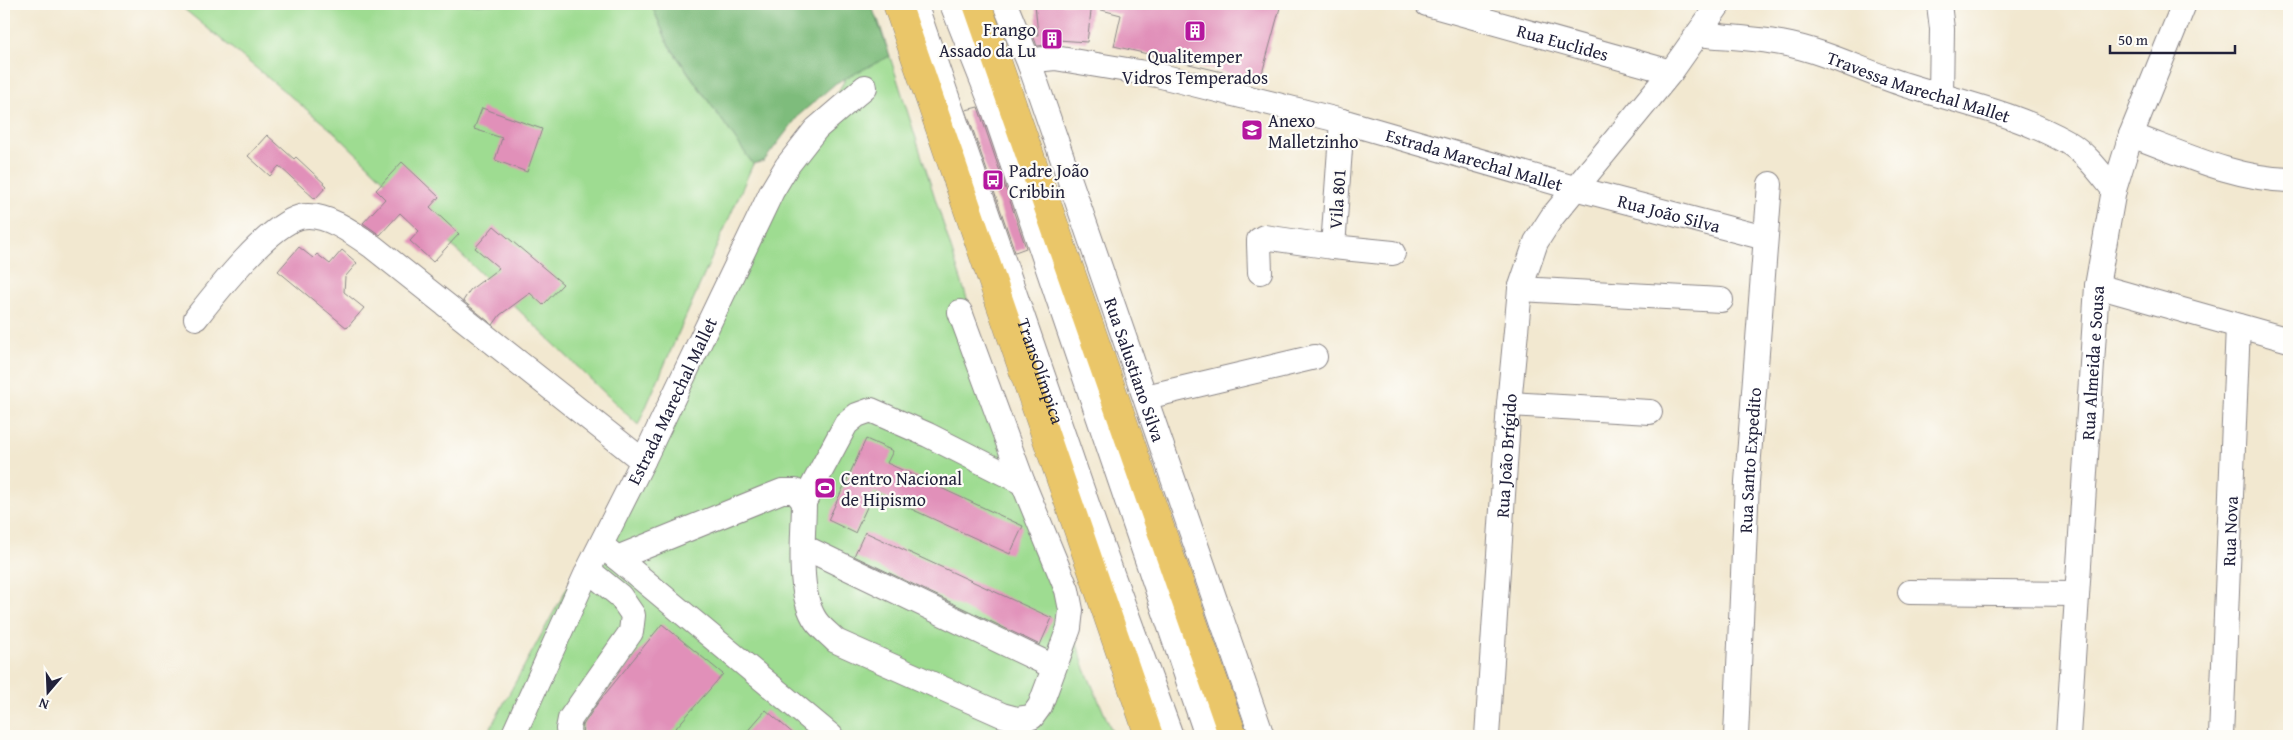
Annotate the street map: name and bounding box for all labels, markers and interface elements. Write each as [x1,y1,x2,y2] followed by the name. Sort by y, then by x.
[939,16,1036,64] place label: Frango Assado da Lu
[1514,16,1612,68] street label: Rua Euclides
[1183,19,1207,43] building icon: Qualitemper Vidros Temperados
[2110,22,2236,54] scale bar
[1040,27,1064,51] building icon: Frango Assado da Lu
[2118,29,2149,50] text: 50 m
[1122,43,1268,91] place label: Qualitemper Vidros Temperados
[1823,43,2015,130] street label: Travessa Marechal Mallet
[1268,107,1359,155] place label: Anexo Malletzinho
[1240,118,1264,142] school or university icon: Anexo Malletzinho
[1383,121,1567,198] street label: Estrada Marechal Mallet
[1009,157,1089,205] place label: Padre João Cribbin
[981,168,1005,192] bus stop icon: Padre João Cribbin
[1321,168,1353,230] street label: Vila 801
[1615,187,1724,239] street label: Rua João Silva
[2074,284,2111,441] street label: Rua Almeida e Sousa
[1098,294,1173,446] street label: Rua Salustiano Silva
[620,312,724,489] street label: Estrada Marechal Mallet
[1011,314,1072,428] street label: TransOlímpica
[1731,386,1768,534] street label: Rua Santo Expedito
[1488,392,1523,519] street label: Rua João Brígido
[841,465,962,513] place label: Centro Nacional de Hipismo
[813,476,837,500] sports icon: Centro Nacional de Hipismo
[2215,495,2244,567] street label: Rua Nova
[22,668,72,718] north arrow
[35,693,51,715] text: N

